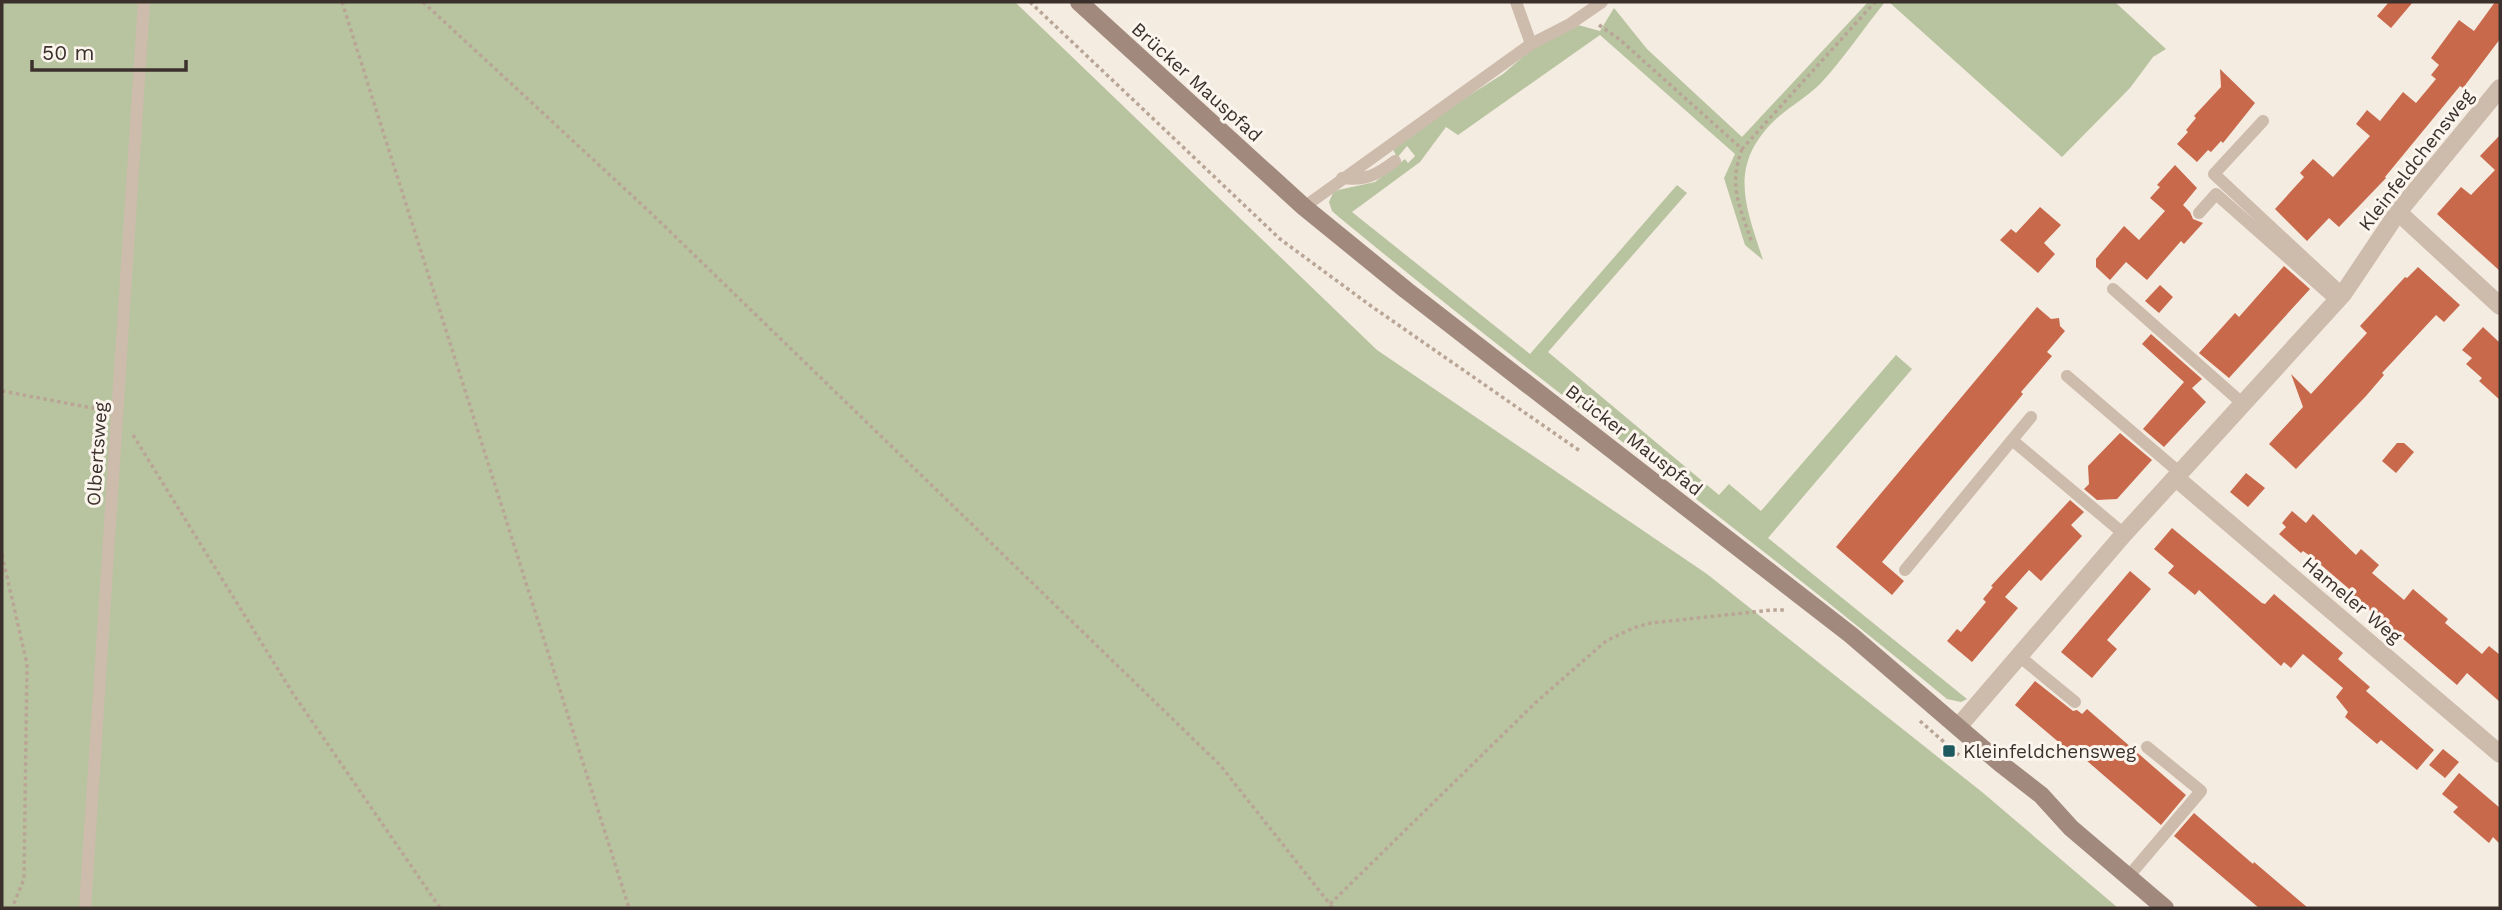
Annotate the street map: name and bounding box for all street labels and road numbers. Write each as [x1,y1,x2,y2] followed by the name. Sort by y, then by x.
[1127,17,1267,147] street label: Brücker Mauspfad
[2354,84,2479,235] street label: Kleinfeldchensweg
[1561,379,1707,501] street label: Brücker Mauspfad
[82,400,112,507] street label: Olbertsweg
[2298,552,2407,649] street label: Hameler Weg

